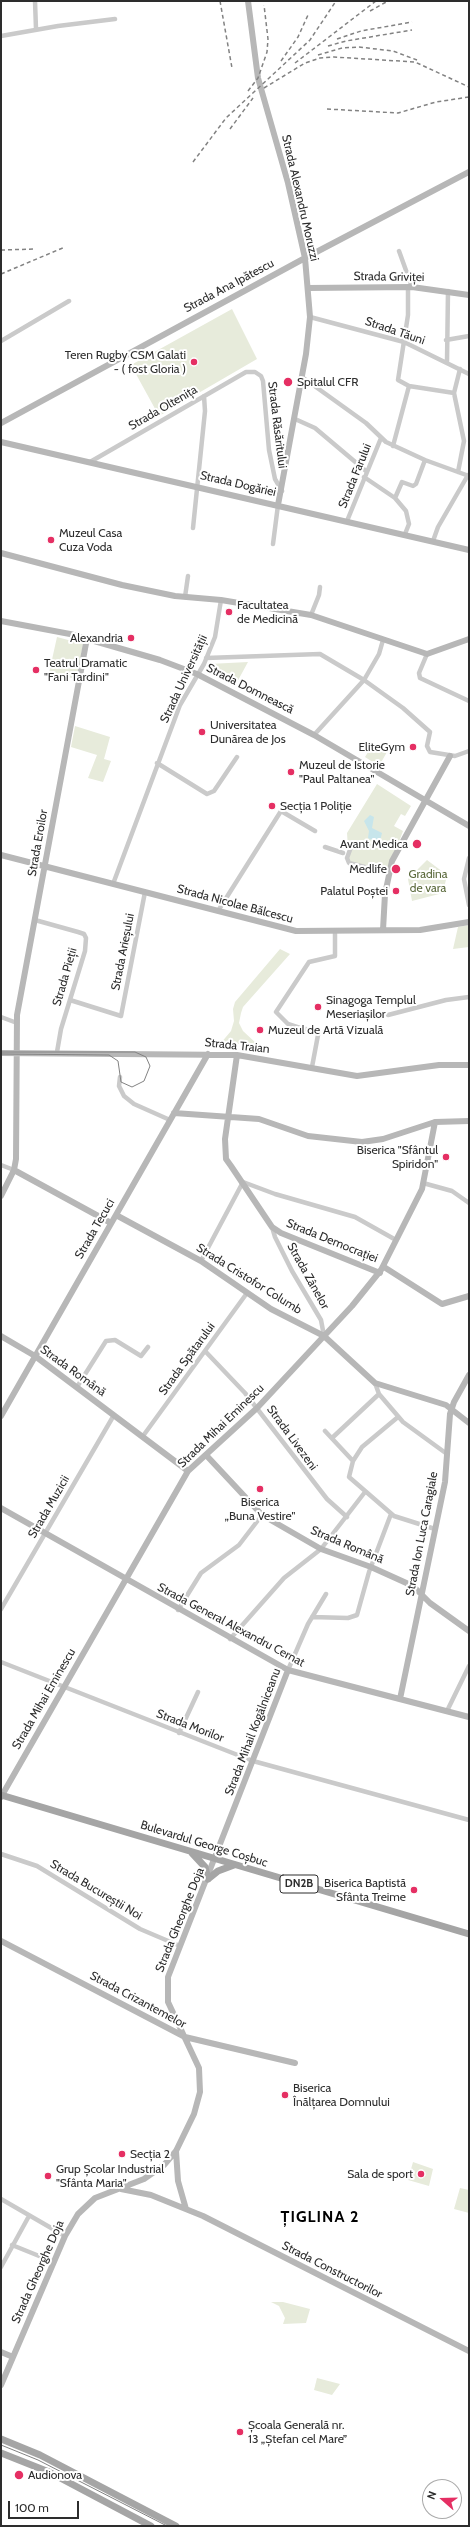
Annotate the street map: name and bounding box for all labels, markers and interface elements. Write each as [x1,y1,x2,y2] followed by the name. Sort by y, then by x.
[278,133,322,263] street label: Strada Alexandru Moruzzi
[181,256,277,316] street label: Strada Ana Ipătescu
[353,269,425,285] street label: Strada Griviței
[363,314,427,348] street label: Strada Tăuni
[65,348,186,376] place label: Teren Rugby CSM Galati - ( fost Gloria )
[189,357,199,367] marker: Teren Rugby CSM Galati - ( fost Gloria )
[297,375,359,389] place label: Spitalul CFR
[282,376,294,388] marker: Spitalul CFR
[265,381,289,469] street label: Strada Răsăritului
[126,383,200,433] street label: Strada Oltenița
[335,442,375,510] street label: Strada Farului
[199,468,277,500] street label: Strada Dogăriei
[59,526,122,554] place label: Muzeul Casa Cuza Voda
[46,535,56,545] marker: Muzeul Casa Cuza Voda
[237,598,298,626] place label: Facultatea de Medicină
[224,607,234,617] marker: Facultatea de Medicină
[70,631,123,645] place label: Alexandria
[126,633,136,643] marker: Alexandria
[157,633,211,725] street label: Strada Universității
[44,656,127,684] place label: Teatrul Dramatic "Fani Tardini"
[204,661,296,717] street label: Strada Domnească
[31,665,41,675] marker: Teatrul Dramatic "Fani Tardini"
[210,718,286,746] place label: Universitatea Dunărea de Jos
[197,727,207,737] marker: Universitatea Dunărea de Jos
[358,740,405,754] place label: EliteGym
[408,742,418,752] marker: EliteGym
[299,758,385,786] place label: Muzeul de Istorie "Paul Paltanea"
[286,767,296,777] marker: Muzeul de Istorie "Paul Paltanea"
[280,799,352,813] place label: Secția 1 Poliție
[267,801,277,811] marker: Secția 1 Poliție
[25,808,51,878] street label: Strada Eroilor
[340,837,408,851] place label: Avant Medica
[411,838,423,850] marker: Avant Medica
[349,862,387,876] place label: Medlife
[390,863,402,875] marker: Medlife
[408,867,448,895] park label: Gradina de vara
[175,882,295,926] street label: Strada Nicolae Bălcescu
[320,884,388,898] place label: Palatul Poștei
[391,886,401,896] marker: Palatul Poștei
[108,912,138,992] street label: Strada Arieșului
[50,946,80,1008] street label: Strada Pieții
[326,993,416,1021] place label: Sinagoga Templul Meseriașilor
[313,1002,323,1012] marker: Sinagoga Templul Meseriașilor
[268,1023,383,1037] place label: Muzeul de Artă Vizuală
[255,1025,265,1035] marker: Muzeul de Artă Vizuală
[204,1035,270,1057] street label: Strada Traian
[357,1143,438,1171] place label: Biserica "Sfântul Spiridon"
[441,1152,451,1162] marker: Biserica "Sfântul Spiridon"
[72,1196,118,1262] street label: Strada Tecuci
[284,1216,380,1266] street label: Strada Democrației
[284,1240,332,1312] street label: Strada Zânelor
[194,1241,304,1317] street label: Strada Cristofor Columb
[156,1320,218,1398] street label: Strada Spătarului
[37,1342,109,1400] street label: Strada Română
[175,1381,267,1471] street label: Strada Mihai Eminescu
[264,1403,320,1473] street label: Strada Livezeni
[403,1471,441,1597] street label: Strada Ion Luca Caragiale
[25,1473,73,1541] street label: Strada Muzicii
[255,1484,265,1494] marker: Biserica „Buna Vestire"
[225,1495,295,1523] place label: Biserica „Buna Vestire"
[308,1523,386,1567] street label: Strada Română
[155,1580,307,1670] street label: Strada General Alexandru Cernat
[9,1646,79,1752] street label: Strada Mihai Eminescu
[222,1666,284,1798] street label: Strada Mihail Kogălniceanu
[154,1707,226,1745] street label: Strada Morilor
[139,1818,269,1870] street label: Bulevardul George Coșbuc
[47,1857,145,1923] street label: Strada Bucureștii Noi
[152,1866,208,1974] street label: Strada Gheorghe Doja
[280,1875,318,1893] road number: DN2B
[324,1876,406,1904] place label: Biserica Baptistă Sfânta Treime
[409,1885,419,1895] marker: Biserica Baptistă Sfânta Treime
[87,1969,189,2031] street label: Strada Crizantemelor
[293,2081,390,2109] place label: Biserica Înălțarea Domnului
[280,2090,290,2100] marker: Biserica Înălțarea Domnului
[130,2147,170,2161] place label: Secția 2
[117,2149,127,2159] marker: Secția 2
[56,2162,164,2190] place label: Grup Școlar Industrial "Sfânta Maria"
[347,2167,413,2181] place label: Sala de sport
[416,2169,426,2179] marker: Sala de sport
[43,2171,53,2181] marker: Grup Școlar Industrial "Sfânta Maria"
[281,2207,359,2227] district label: ȚIGLINA 2
[9,2218,67,2326] street label: Strada Gheorghe Doja
[279,2238,385,2302] street label: Strada Constructorilor
[248,2418,347,2446] place label: Școala Generală nr. 13 „Ștefan cel Mare”
[235,2427,245,2437] marker: Școala Generală nr. 13 „Ștefan cel Mare”
[28,2468,82,2482] place label: Audionova
[13,2469,25,2481] marker: Audionova
[422,2479,462,2519] north arrow
[424,2489,440,2501] text: N
[10,2493,81,2519] scale bar
[15,2500,49,2515] text: 100 m

